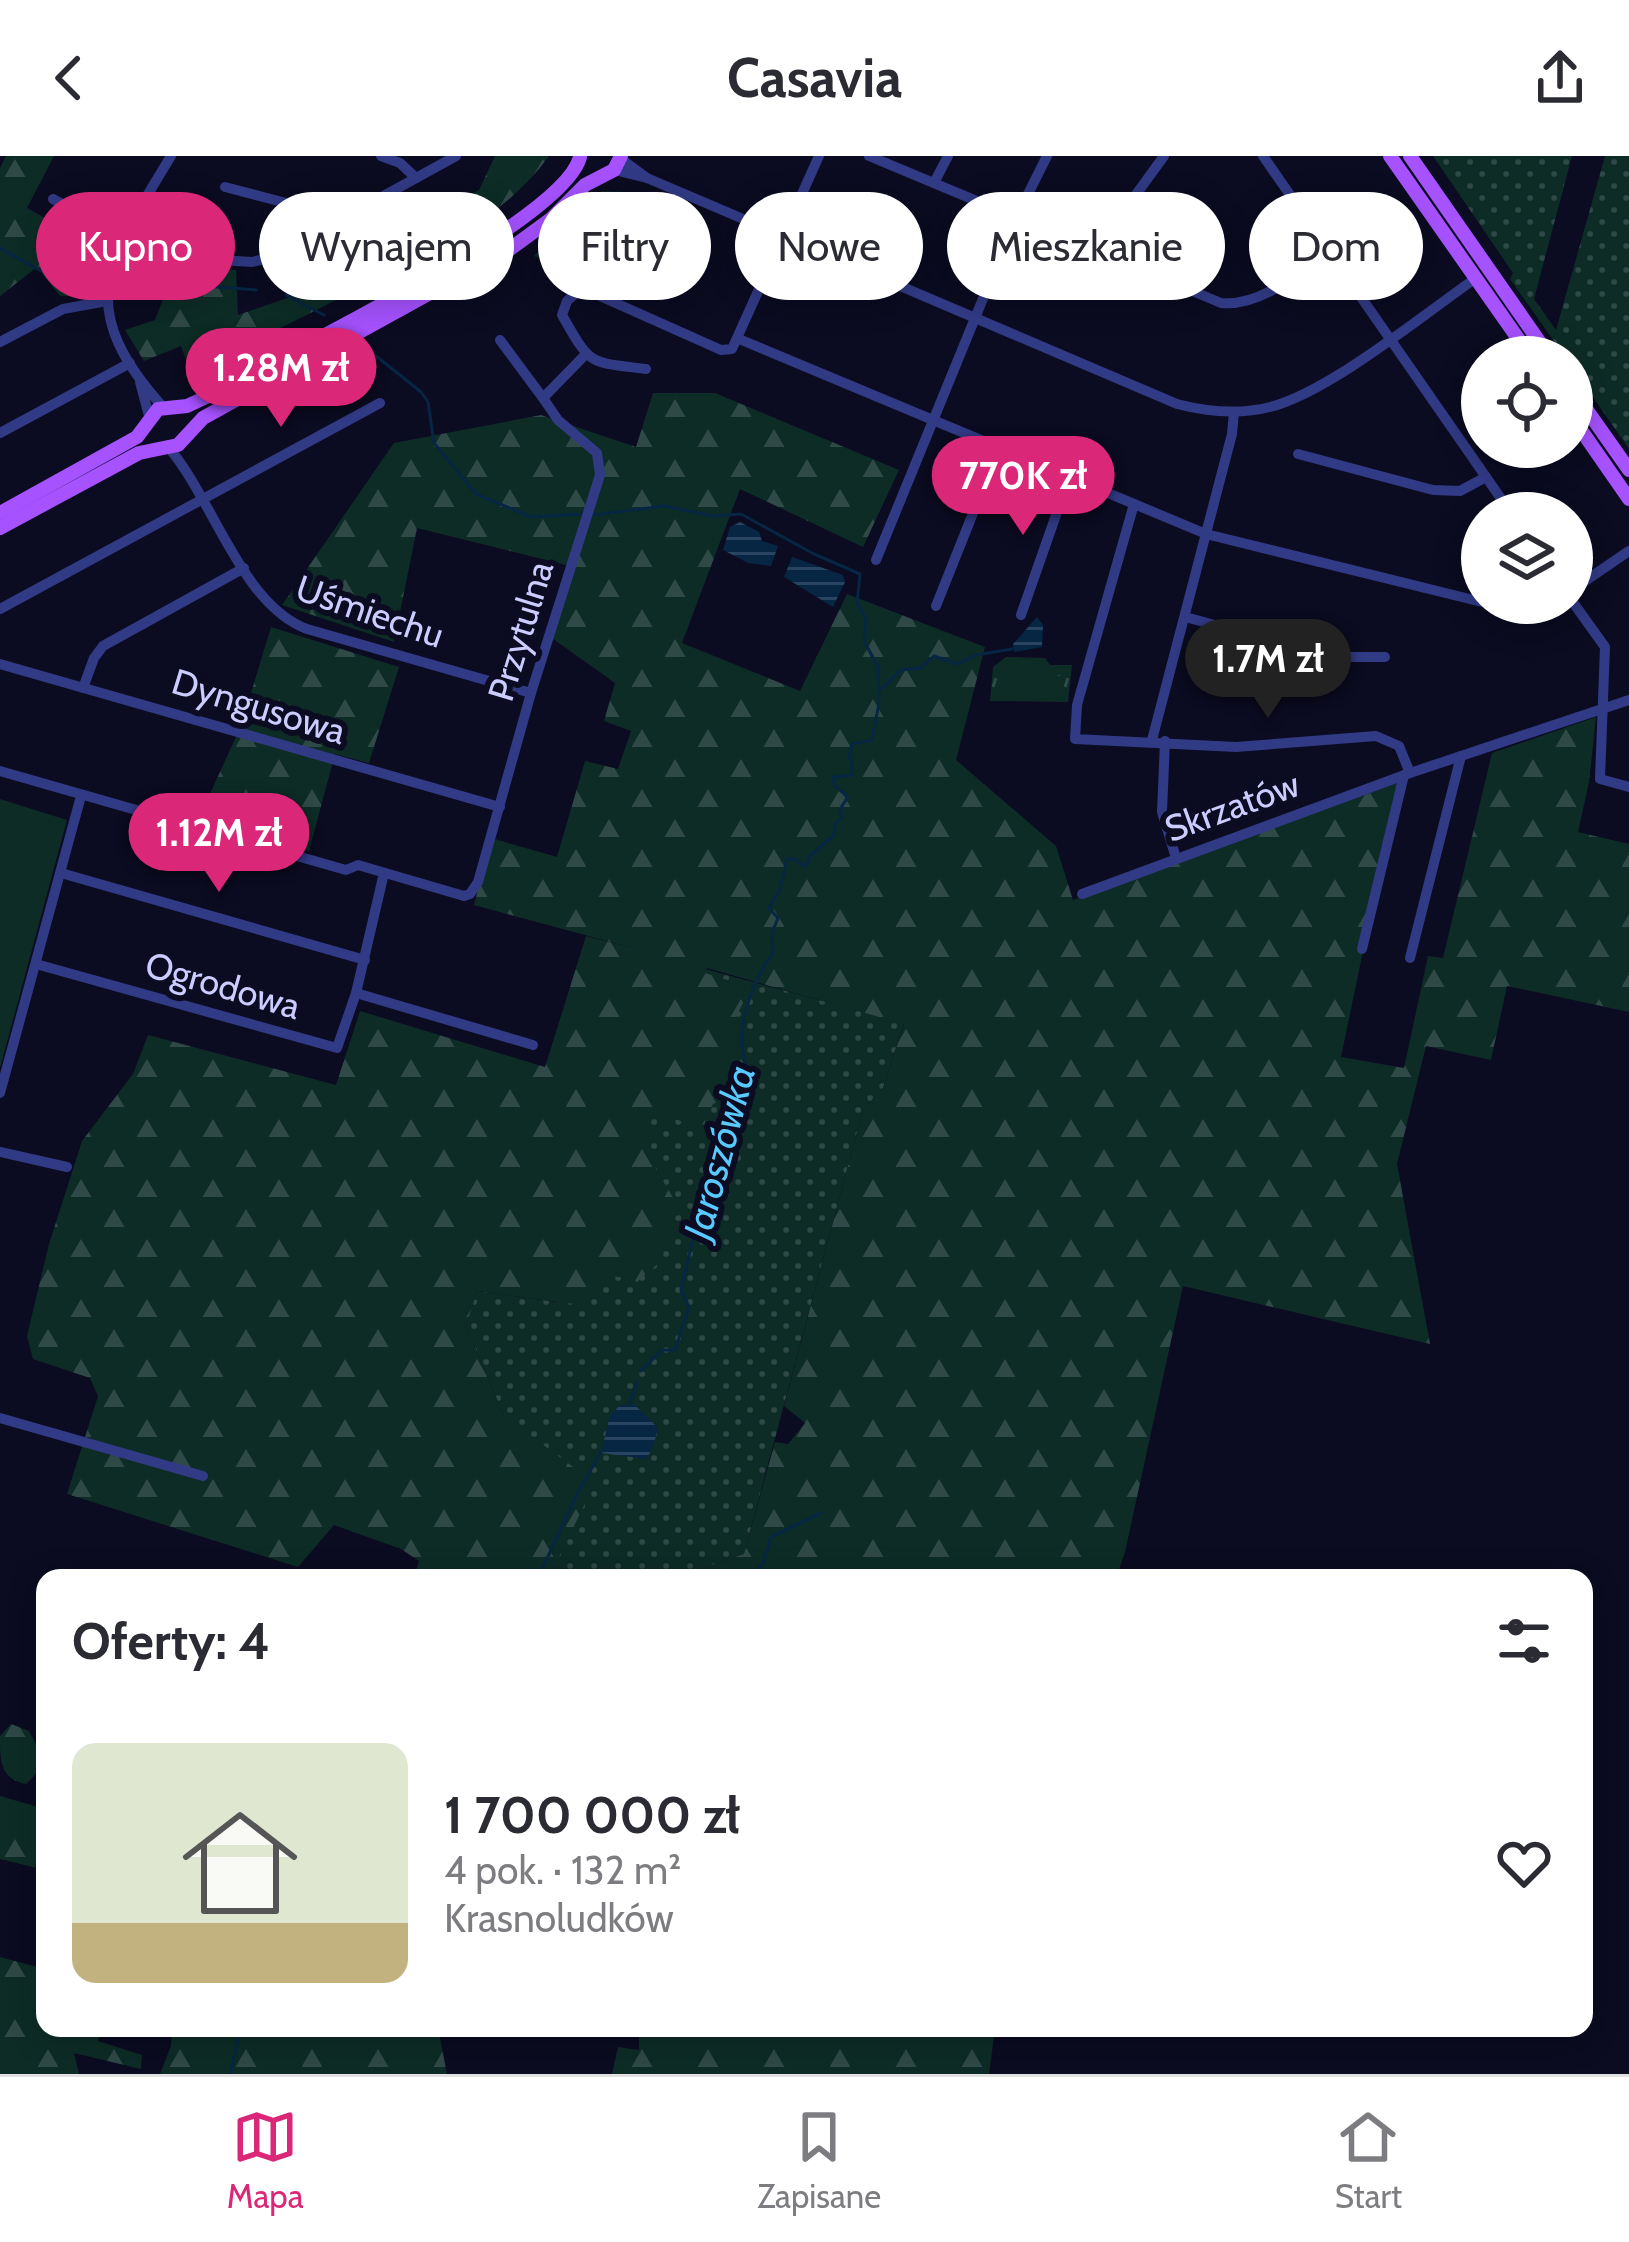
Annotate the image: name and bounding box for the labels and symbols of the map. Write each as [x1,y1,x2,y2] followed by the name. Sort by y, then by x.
[157,328,405,430] pin: 1.28M zł
[912,436,1134,538] pin: 770K zł
[478,556,562,706] street label: Przytulna
[290,565,450,657] street label: Uśmiechu
[1157,619,1379,721] pin: 1.7M zł
[167,659,351,753] street label: Dyngusowa
[1159,761,1305,851] street label: Skrzatów
[95,793,343,895] pin: 1.12M zł
[141,942,305,1028] street label: Ogrodowa
[672,1060,765,1247] water label: Jaroszówka

